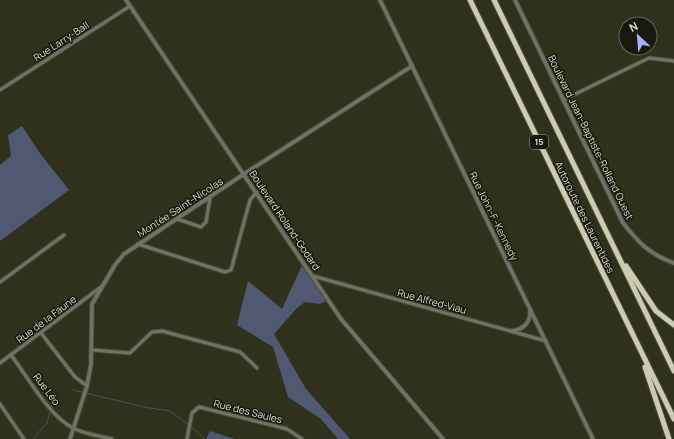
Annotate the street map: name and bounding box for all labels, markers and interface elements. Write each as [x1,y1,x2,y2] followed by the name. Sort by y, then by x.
[618,16,658,56] north arrow
[30,18,92,64] street label: Rue Larry-Ball
[627,18,640,35] text: N
[545,52,637,222] street label: Boulevard Jean-Baptiste-Rolland Ouest
[530,135,548,149] road number: 15
[552,159,618,275] street label: Autoroute des Laurentides
[246,167,324,273] street label: Boulevard Roland-Godard
[466,169,522,264] street label: Rue John-F.-Kennedy
[134,174,226,240] street label: Montée Saint-Nicolas
[396,285,468,317] street label: Rue Alfred-Viau
[13,292,79,346] street label: Rue de la Faune
[30,370,64,408] street label: Rue Léo
[212,396,284,426] street label: Rue des Saules

